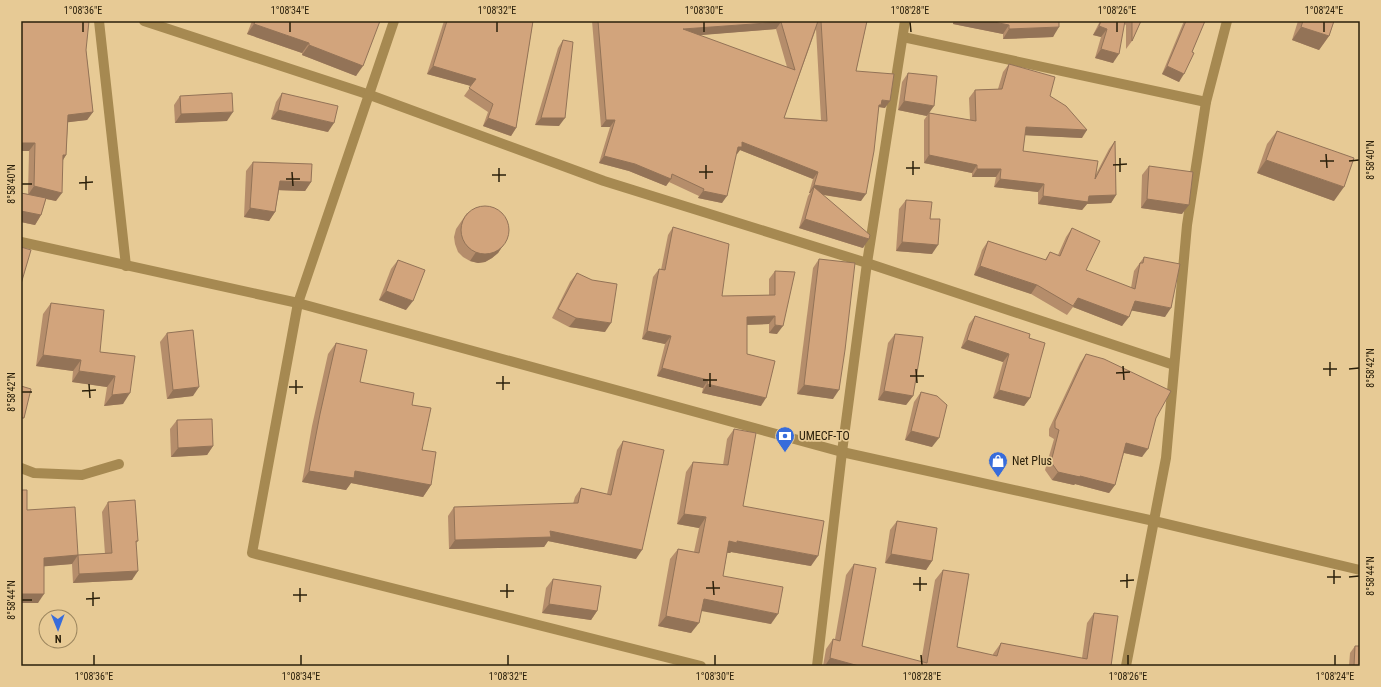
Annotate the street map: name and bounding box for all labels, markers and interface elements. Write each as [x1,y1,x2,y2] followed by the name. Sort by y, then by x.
[64,5,102,16] text: 1°08'36"E
[271,5,309,16] text: 1°08'34"E
[478,5,516,16] text: 1°08'32"E
[685,5,723,16] text: 1°08'30"E
[891,5,929,16] text: 1°08'28"E
[1098,5,1136,16] text: 1°08'26"E
[1305,5,1343,16] text: 1°08'24"E
[1365,140,1376,180] text: 8°58'40"N
[6,164,17,204] text: 8°58'40"N
[1365,348,1376,388] text: 8°58'42"N
[6,372,17,412] text: 8°58'42"N
[774,425,796,453] bank icon: UMECF-TO
[799,429,850,443] place label: UMECF-TO
[987,450,1009,478] shop icon: Net Plus
[1012,454,1052,468] place label: Net Plus
[1365,556,1376,596] text: 8°58'44"N
[6,580,17,620] text: 8°58'44"N
[38,609,78,649] north arrow
[54,632,62,645] text: N
[75,671,113,682] text: 1°08'36"E
[282,671,320,682] text: 1°08'34"E
[489,671,527,682] text: 1°08'32"E
[696,671,734,682] text: 1°08'30"E
[903,671,941,682] text: 1°08'28"E
[1109,671,1147,682] text: 1°08'26"E
[1316,671,1354,682] text: 1°08'24"E

